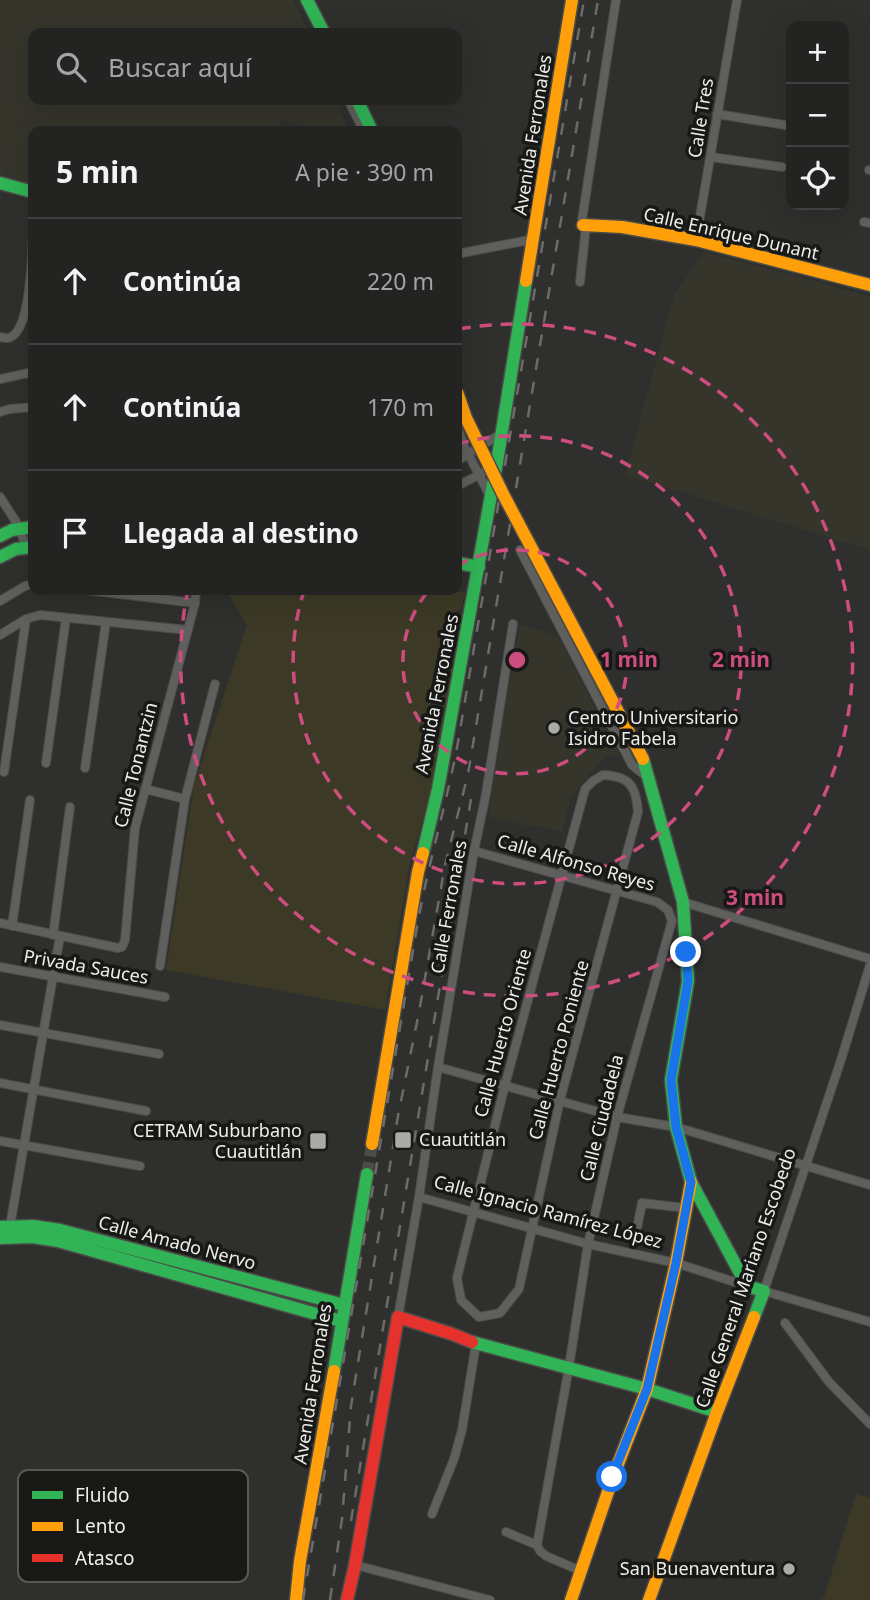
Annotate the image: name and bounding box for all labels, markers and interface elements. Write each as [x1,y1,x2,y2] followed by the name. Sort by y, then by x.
[786,21,849,210] map controls
[786,21,849,84] button: +
[28,28,462,105] search box
[52,48,90,86] icon: search
[108,49,251,85] text: Buscar aquí
[507,53,557,217] street label: Avenida Ferronales
[682,76,718,160] street label: Calle Tres
[786,84,849,147] button: −
[786,147,849,210] button: locate
[56,151,139,192] text: 5 min
[295,156,434,188] text: A pie · 390 m
[641,201,822,265] street label: Calle Enrique Dunant
[56,262,94,300] icon: ahead
[123,263,241,299] text: Continúa
[367,265,434,297] text: 220 m
[56,388,94,426] icon: ahead
[123,389,241,425] text: Continúa
[367,391,434,423] text: 170 m
[56,514,94,552] icon: arrive
[123,515,359,551] text: Llegada al destino
[409,612,463,776] street label: Avenida Ferronales
[600,645,658,673] text: 1 min
[712,645,770,673] text: 2 min
[505,648,529,672] centre of rings
[108,700,162,830] street label: Calle Tonantzin
[568,705,738,750] place label: Centro Universitario Isidro Fabela
[546,720,562,736] marker: Centro Universitario Isidro Fabela
[495,828,658,896] street label: Calle Alfonso Reyes
[424,838,472,975] street label: Calle Ferronales
[726,883,784,911] text: 3 min
[670,936,701,967] route end
[22,943,151,989] street label: Privada Sauces
[468,946,536,1120] street label: Calle Huerto Oriente
[522,957,594,1142] street label: Calle Huerto Poniente
[574,1052,628,1184] street label: Calle Ciudadela
[133,1118,302,1163] place label: CETRAM Suburbano Cuautitlán
[419,1127,506,1151] place label: Cuautitlán
[393,1130,413,1150] marker: Cuautitlán
[308,1131,328,1151] marker: CETRAM Suburbano Cuautitlán
[689,1145,801,1411] street label: Calle General Mariano Escobedo
[431,1169,665,1253] street label: Calle Ignacio Ramírez López
[96,1209,259,1275] street label: Calle Amado Nervo
[287,1302,337,1466] street label: Avenida Ferronales
[596,1461,627,1492] route start
[18,1470,248,1582] legend
[75,1482,130,1508] text: Fluido
[75,1513,126,1539] text: Lento
[75,1545,134,1571] text: Atasco
[620,1556,775,1580] place label: San Buenaventura
[781,1561,797,1577] marker: San Buenaventura

